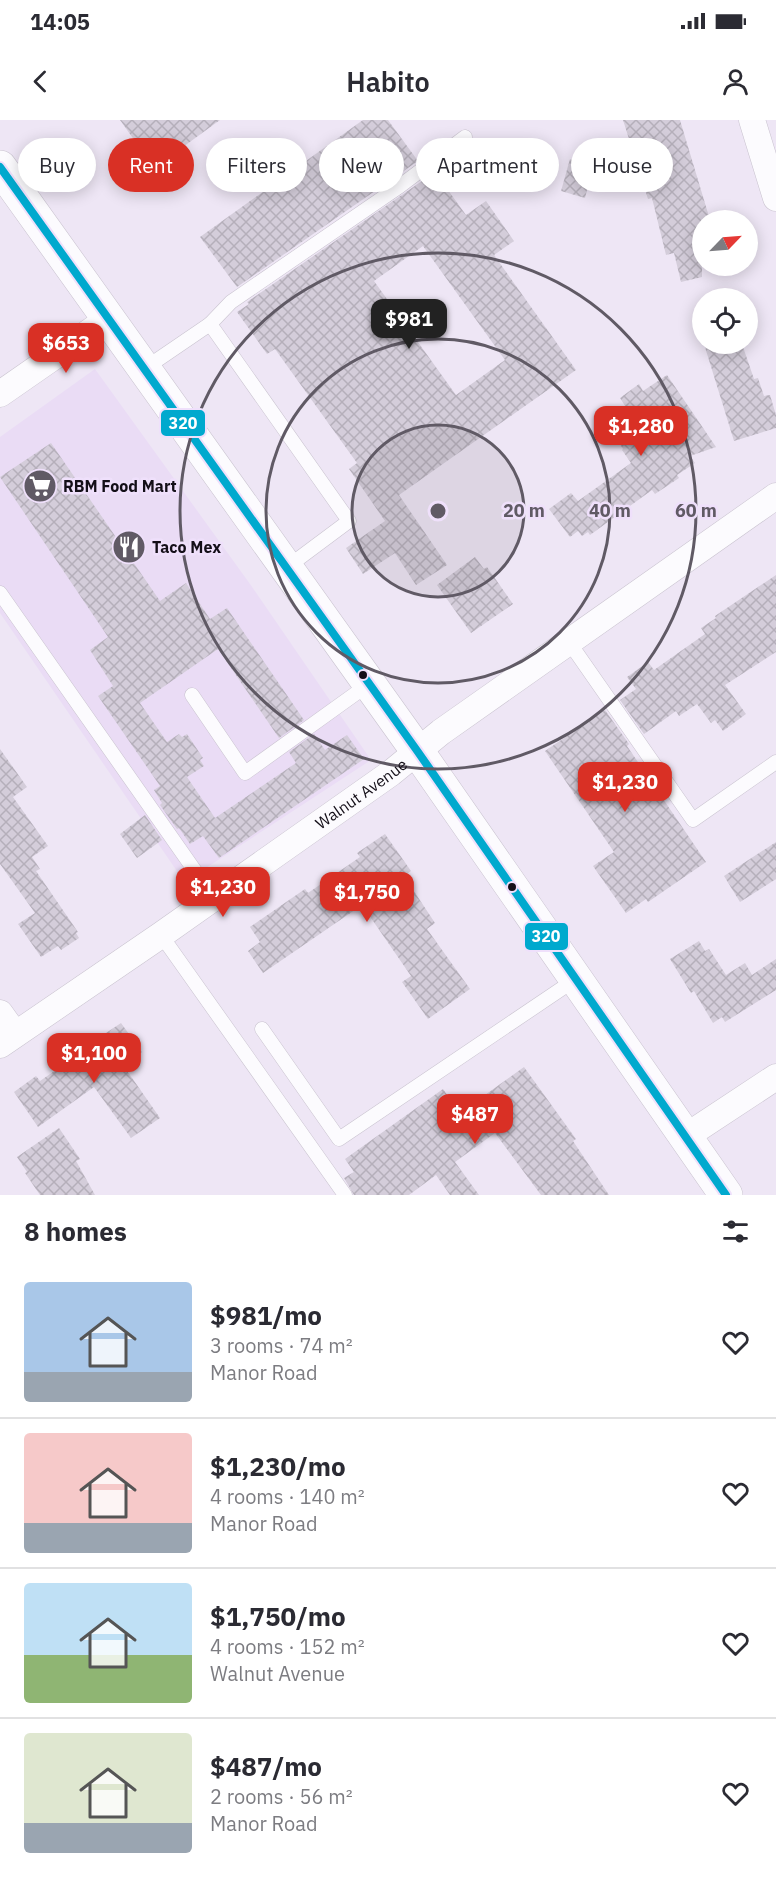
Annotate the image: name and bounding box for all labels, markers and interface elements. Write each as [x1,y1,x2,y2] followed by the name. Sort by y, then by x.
[30,7,90,36] text: 14:05
[346,64,430,99] text: Habito
[24,65,57,98] icon: back
[719,65,752,98] icon: person
[18,138,96,192] chip: Buy
[108,138,194,192] chip: Rent
[206,138,307,192] chip: Filters
[319,138,404,192] chip: New
[416,138,559,192] chip: Apartment
[571,138,673,192] chip: House
[692,210,758,276] north arrow
[692,210,758,354] map controls
[692,288,758,354] button: locate
[373,299,445,350] pin: $981
[385,305,433,332] text: $981
[30,323,102,374] pin: $653
[42,329,90,356] text: $653
[592,406,690,457] pin: $1,280
[160,409,206,437] line badge: 320
[608,412,674,439] text: $1,280
[169,413,198,433] text: 320
[22,468,58,504] supermarket icon: RBM Food Mart
[63,476,177,496] place label: RBM Food Mart
[503,499,545,522] text: 20 m
[589,499,631,522] text: 40 m
[675,499,717,522] text: 60 m
[428,501,448,521] centre of rings
[111,529,147,565] restaurant icon: Taco Mex
[152,537,221,557] place label: Taco Mex
[357,669,369,681] unlabelled marker
[311,754,411,833] street label: Walnut Avenue
[576,762,674,813] pin: $1,230
[592,768,658,795] text: $1,230
[174,867,272,918] pin: $1,230
[318,872,416,923] pin: $1,750
[190,873,256,900] text: $1,230
[334,878,400,905] text: $1,750
[506,881,518,893] unlabelled marker
[524,922,569,951] line badge: 320
[532,926,561,946] text: 320
[45,1033,143,1084] pin: $1,100
[61,1039,127,1066] text: $1,100
[439,1094,511,1145] pin: $487
[451,1100,499,1127] text: $487
[24,1214,127,1248] text: 8 homes
[719,1215,752,1248] icon: filters
[210,1298,322,1332] text: $981/mo
[72,1306,144,1378] icon: home
[719,1326,752,1359] icon: heart
[210,1332,353,1359] text: 3 rooms · 74 m²
[210,1359,318,1386] text: Manor Road
[210,1449,346,1483] text: $1,230/mo
[72,1457,144,1529] icon: home
[719,1477,752,1510] icon: heart
[210,1483,365,1510] text: 4 rooms · 140 m²
[210,1510,318,1537] text: Manor Road
[210,1599,346,1633] text: $1,750/mo
[72,1607,144,1679] icon: home
[719,1627,752,1660] icon: heart
[210,1633,365,1660] text: 4 rooms · 152 m²
[210,1660,345,1687] text: Walnut Avenue
[210,1749,322,1783] text: $487/mo
[72,1757,144,1829] icon: home
[719,1777,752,1810] icon: heart
[210,1783,353,1810] text: 2 rooms · 56 m²
[210,1810,318,1837] text: Manor Road

